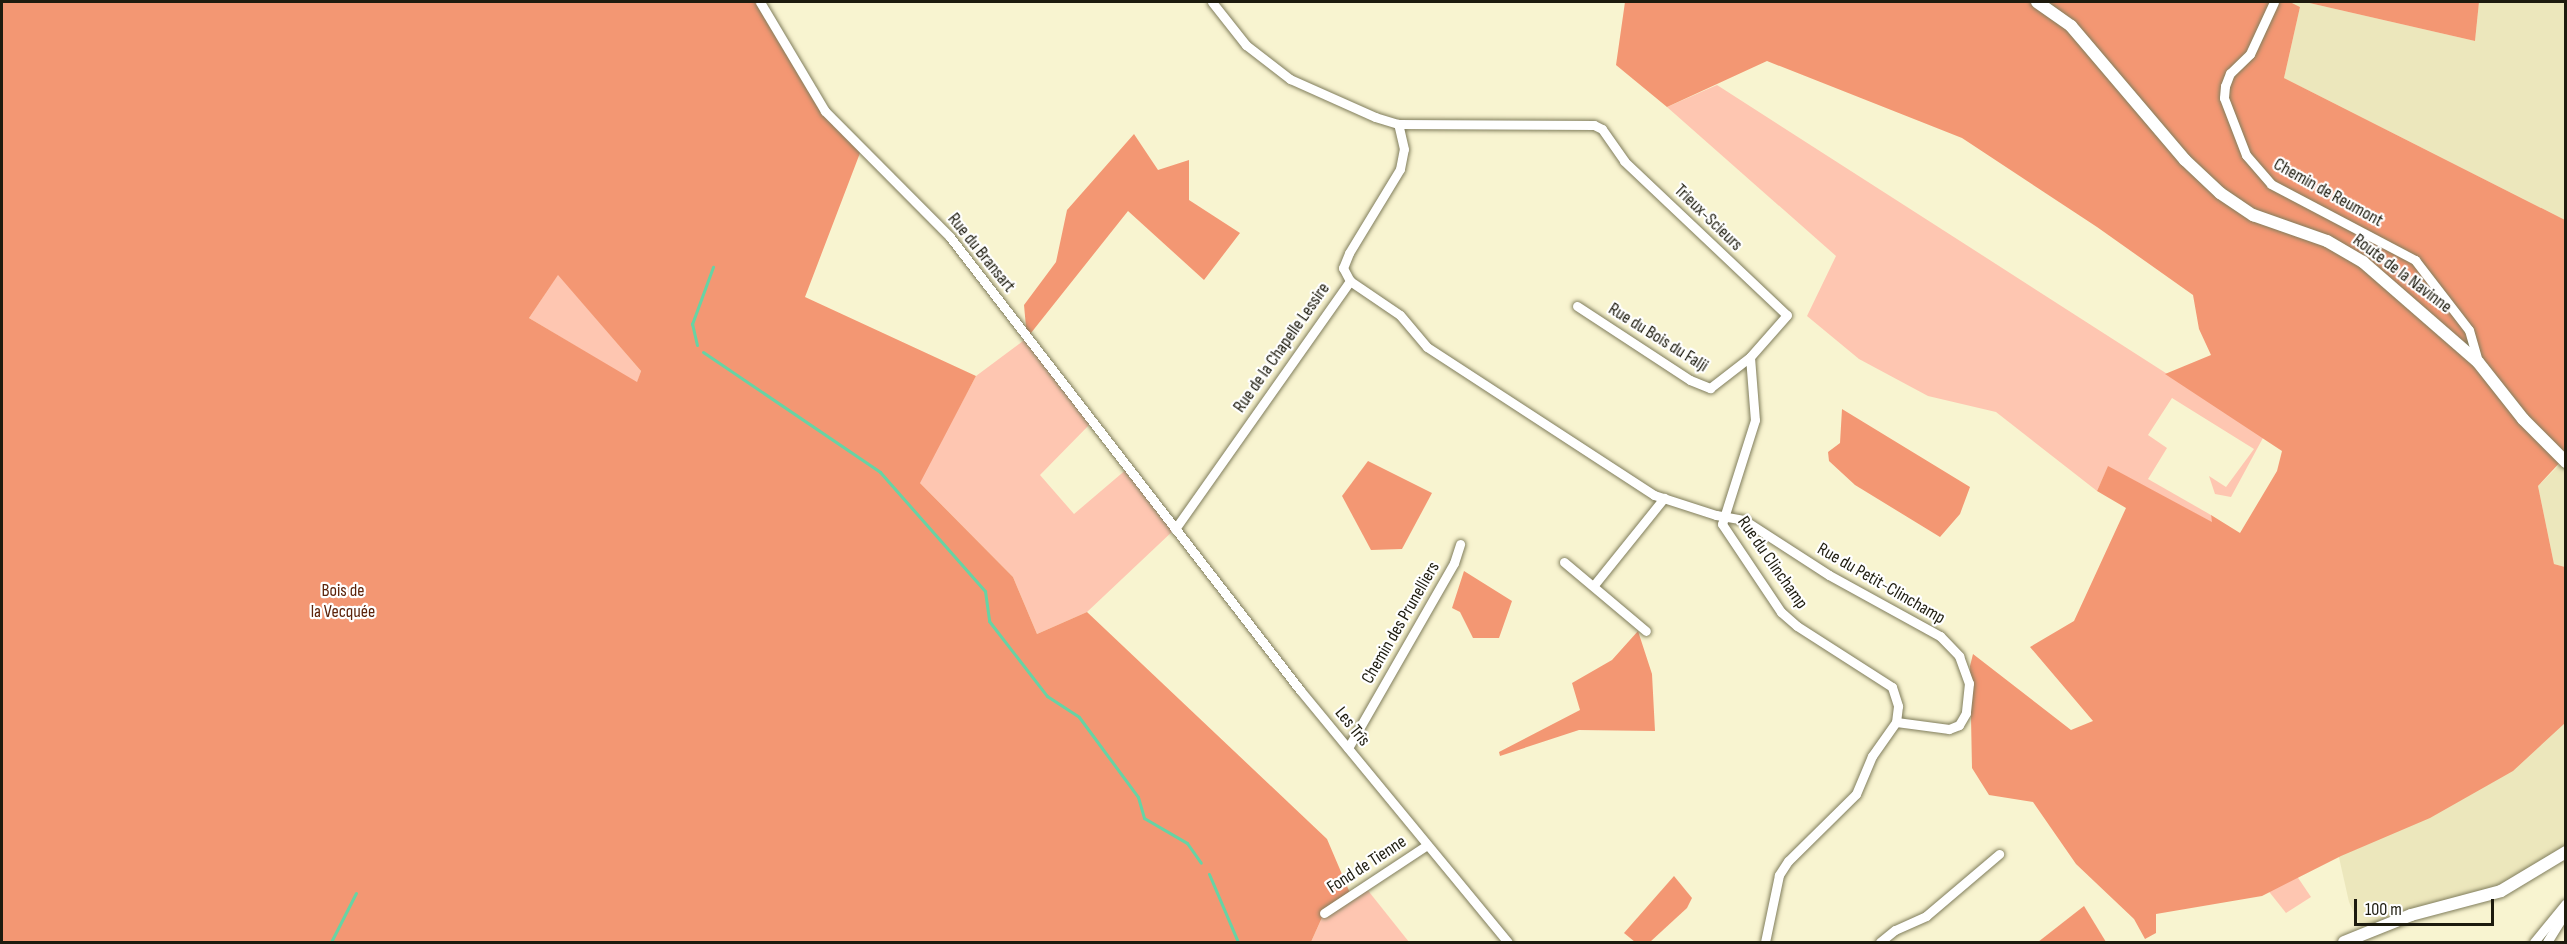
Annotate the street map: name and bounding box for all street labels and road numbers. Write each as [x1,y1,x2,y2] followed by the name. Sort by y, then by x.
[2269,154,2387,232] street label: Chemin de Reumont
[1669,180,1747,256] street label: Trieux-Scieurs
[943,209,1019,297] street label: Rue du Bransart
[2348,230,2456,318] street label: Route de la Navinne
[1229,279,1335,417] street label: Rue de la Chapelle Lessire
[1604,299,1712,377] street label: Rue du Bois du Falji
[1732,512,1812,614] street label: Rue du Clinchamp
[1813,539,1949,629] street label: Rue du Petit-Clinchamp
[1357,558,1445,688] street label: Chemin des Prunelliers
[1330,703,1374,751] street label: Les Trîs
[1323,831,1411,899] street label: Fond de Tienne

